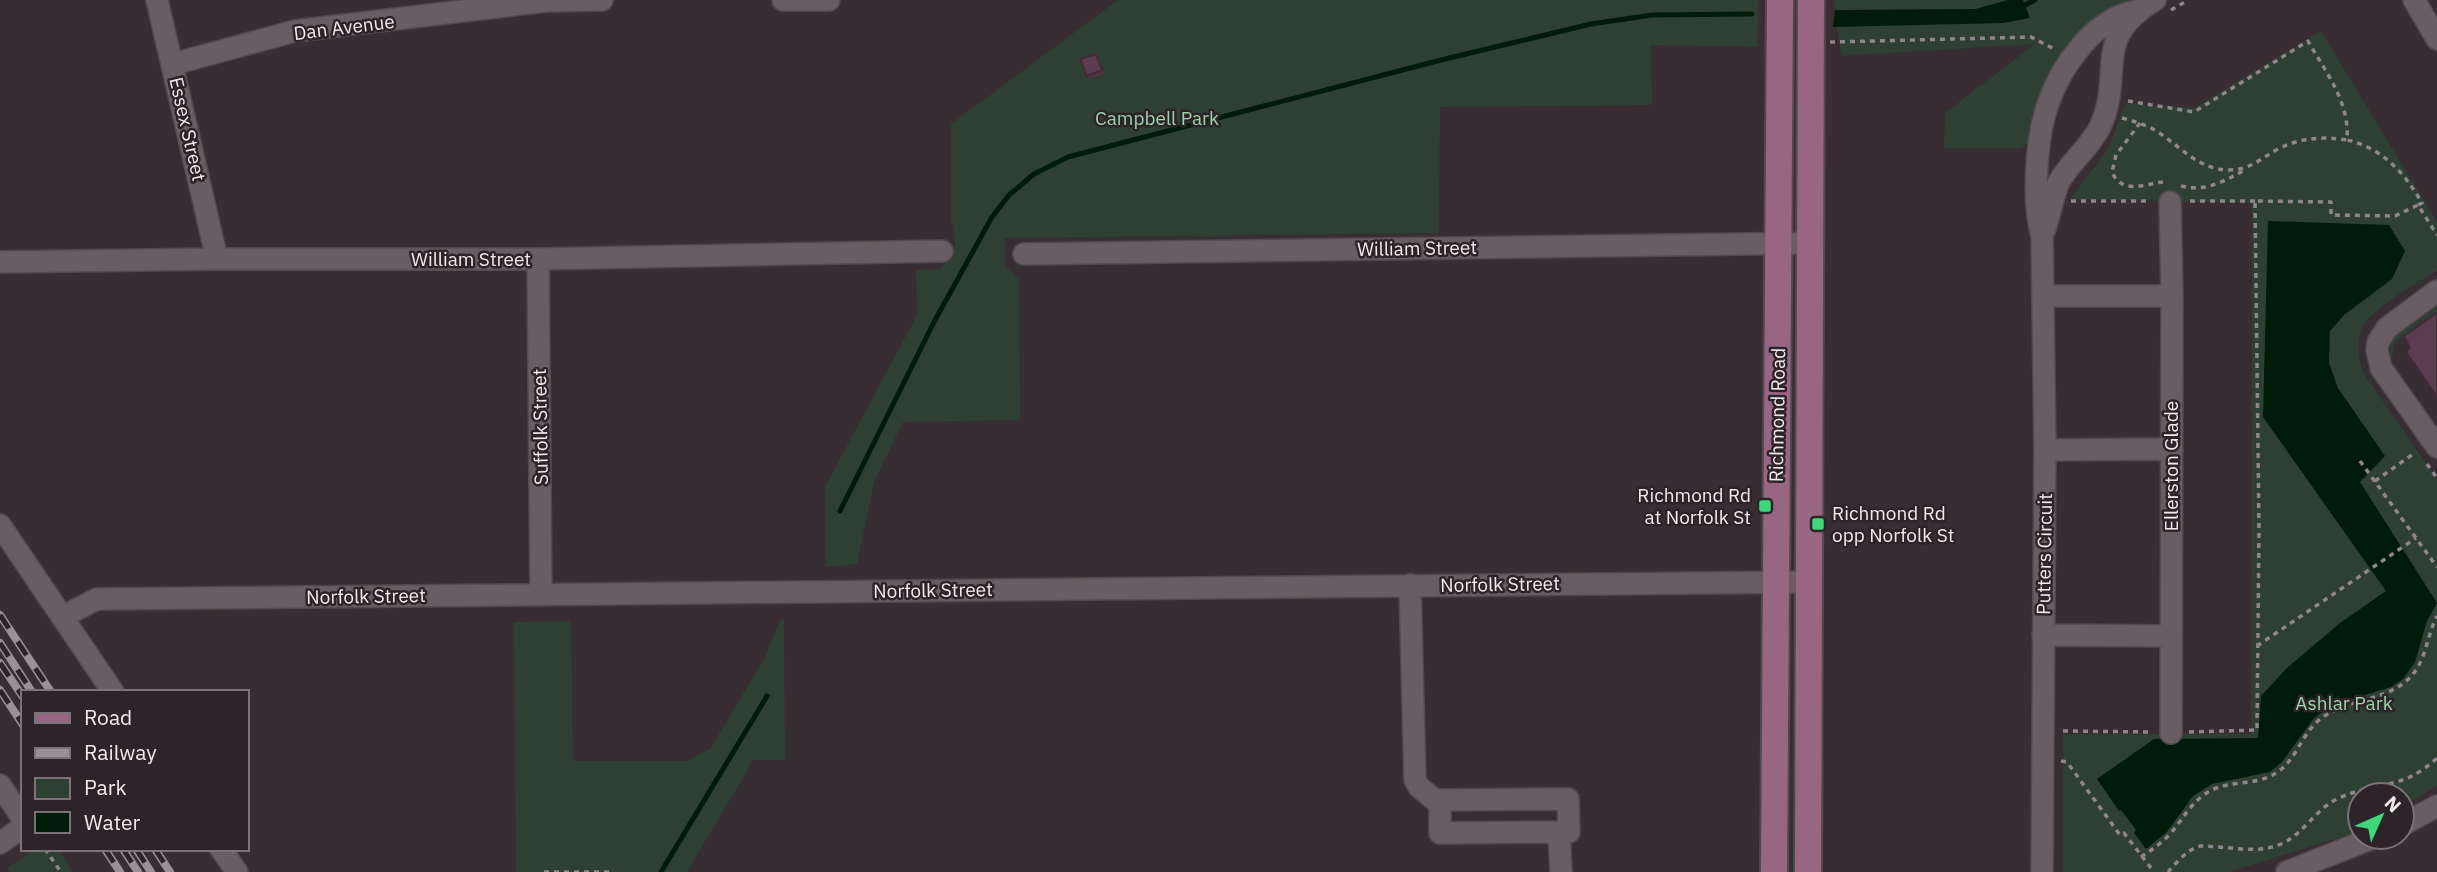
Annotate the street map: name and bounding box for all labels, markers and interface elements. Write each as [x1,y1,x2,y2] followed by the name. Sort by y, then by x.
[292,9,396,45] street label: Dan Avenue
[164,75,212,183] street label: Essex Street
[1095,106,1219,130] park label: Campbell Park
[1357,235,1477,261] street label: William Street
[411,247,531,271] street label: William Street
[1764,348,1790,482] street label: Richmond Road
[527,369,553,485] street label: Suffolk Street
[2159,401,2183,531] street label: Ellerston Glade
[1637,483,1751,529] place label: Richmond Rd at Norfolk St
[2031,493,2057,615] street label: Putters Circuit
[1757,498,1773,514] marker: Richmond Rd at Norfolk St
[1832,501,1954,547] place label: Richmond Rd opp Norfolk St
[1810,516,1826,532] marker: Richmond Rd opp Norfolk St
[1440,571,1560,597] street label: Norfolk Street
[873,577,993,603] street label: Norfolk Street
[306,583,426,609] street label: Norfolk Street
[21,690,248,851] legend
[2295,691,2393,715] park label: Ashlar Park
[84,703,132,731] text: Road
[84,738,157,766] text: Railway
[84,773,127,801] text: Park
[2346,781,2416,851] north arrow
[2380,791,2406,817] text: N
[84,808,141,836] text: Water

